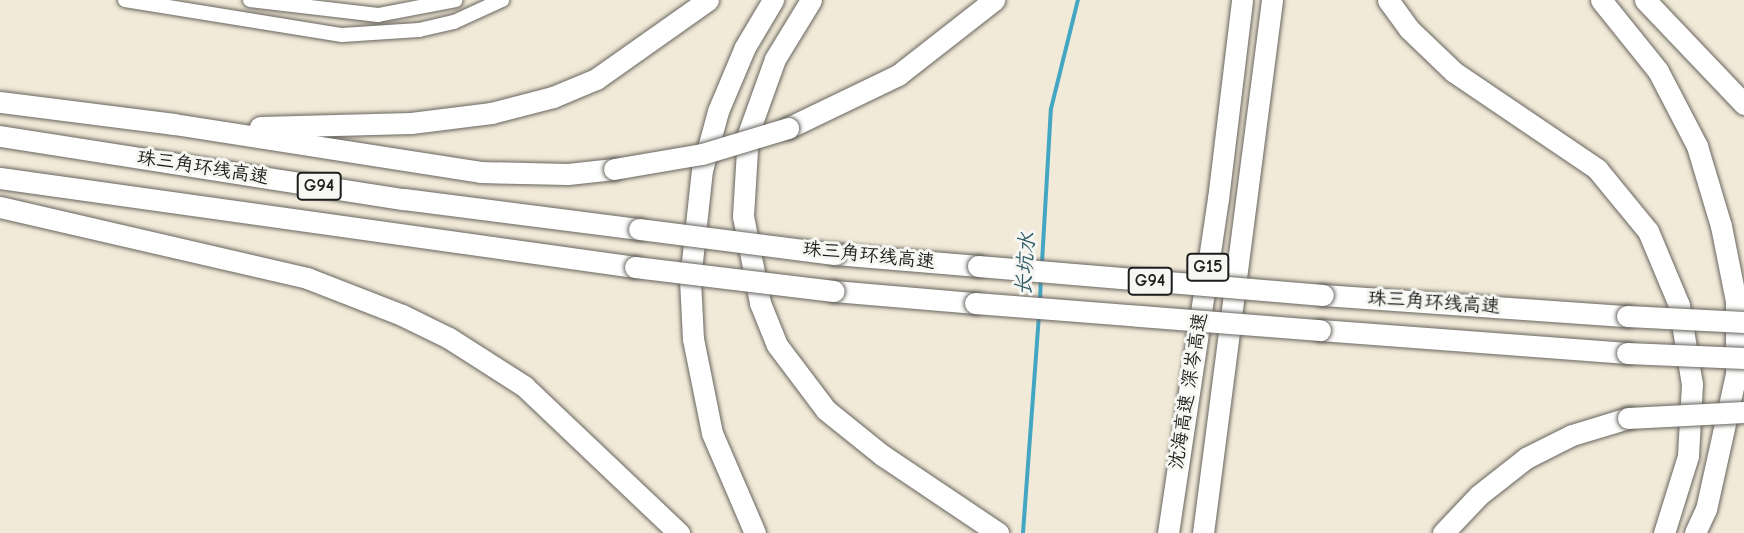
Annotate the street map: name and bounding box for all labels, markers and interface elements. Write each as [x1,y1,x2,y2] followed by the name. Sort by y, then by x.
[136,146,270,190] street label: 珠三角环线高速
[296,172,342,201] road number: G94
[1010,232,1040,296] water label: 长坑水
[802,238,936,274] street label: 珠三角环线高速
[1185,253,1231,282] road number: G15
[1127,267,1173,296] road number: G94
[1367,287,1501,319] street label: 珠三角环线高速
[1165,311,1213,471] street label: 沈海高速 深岑高速

